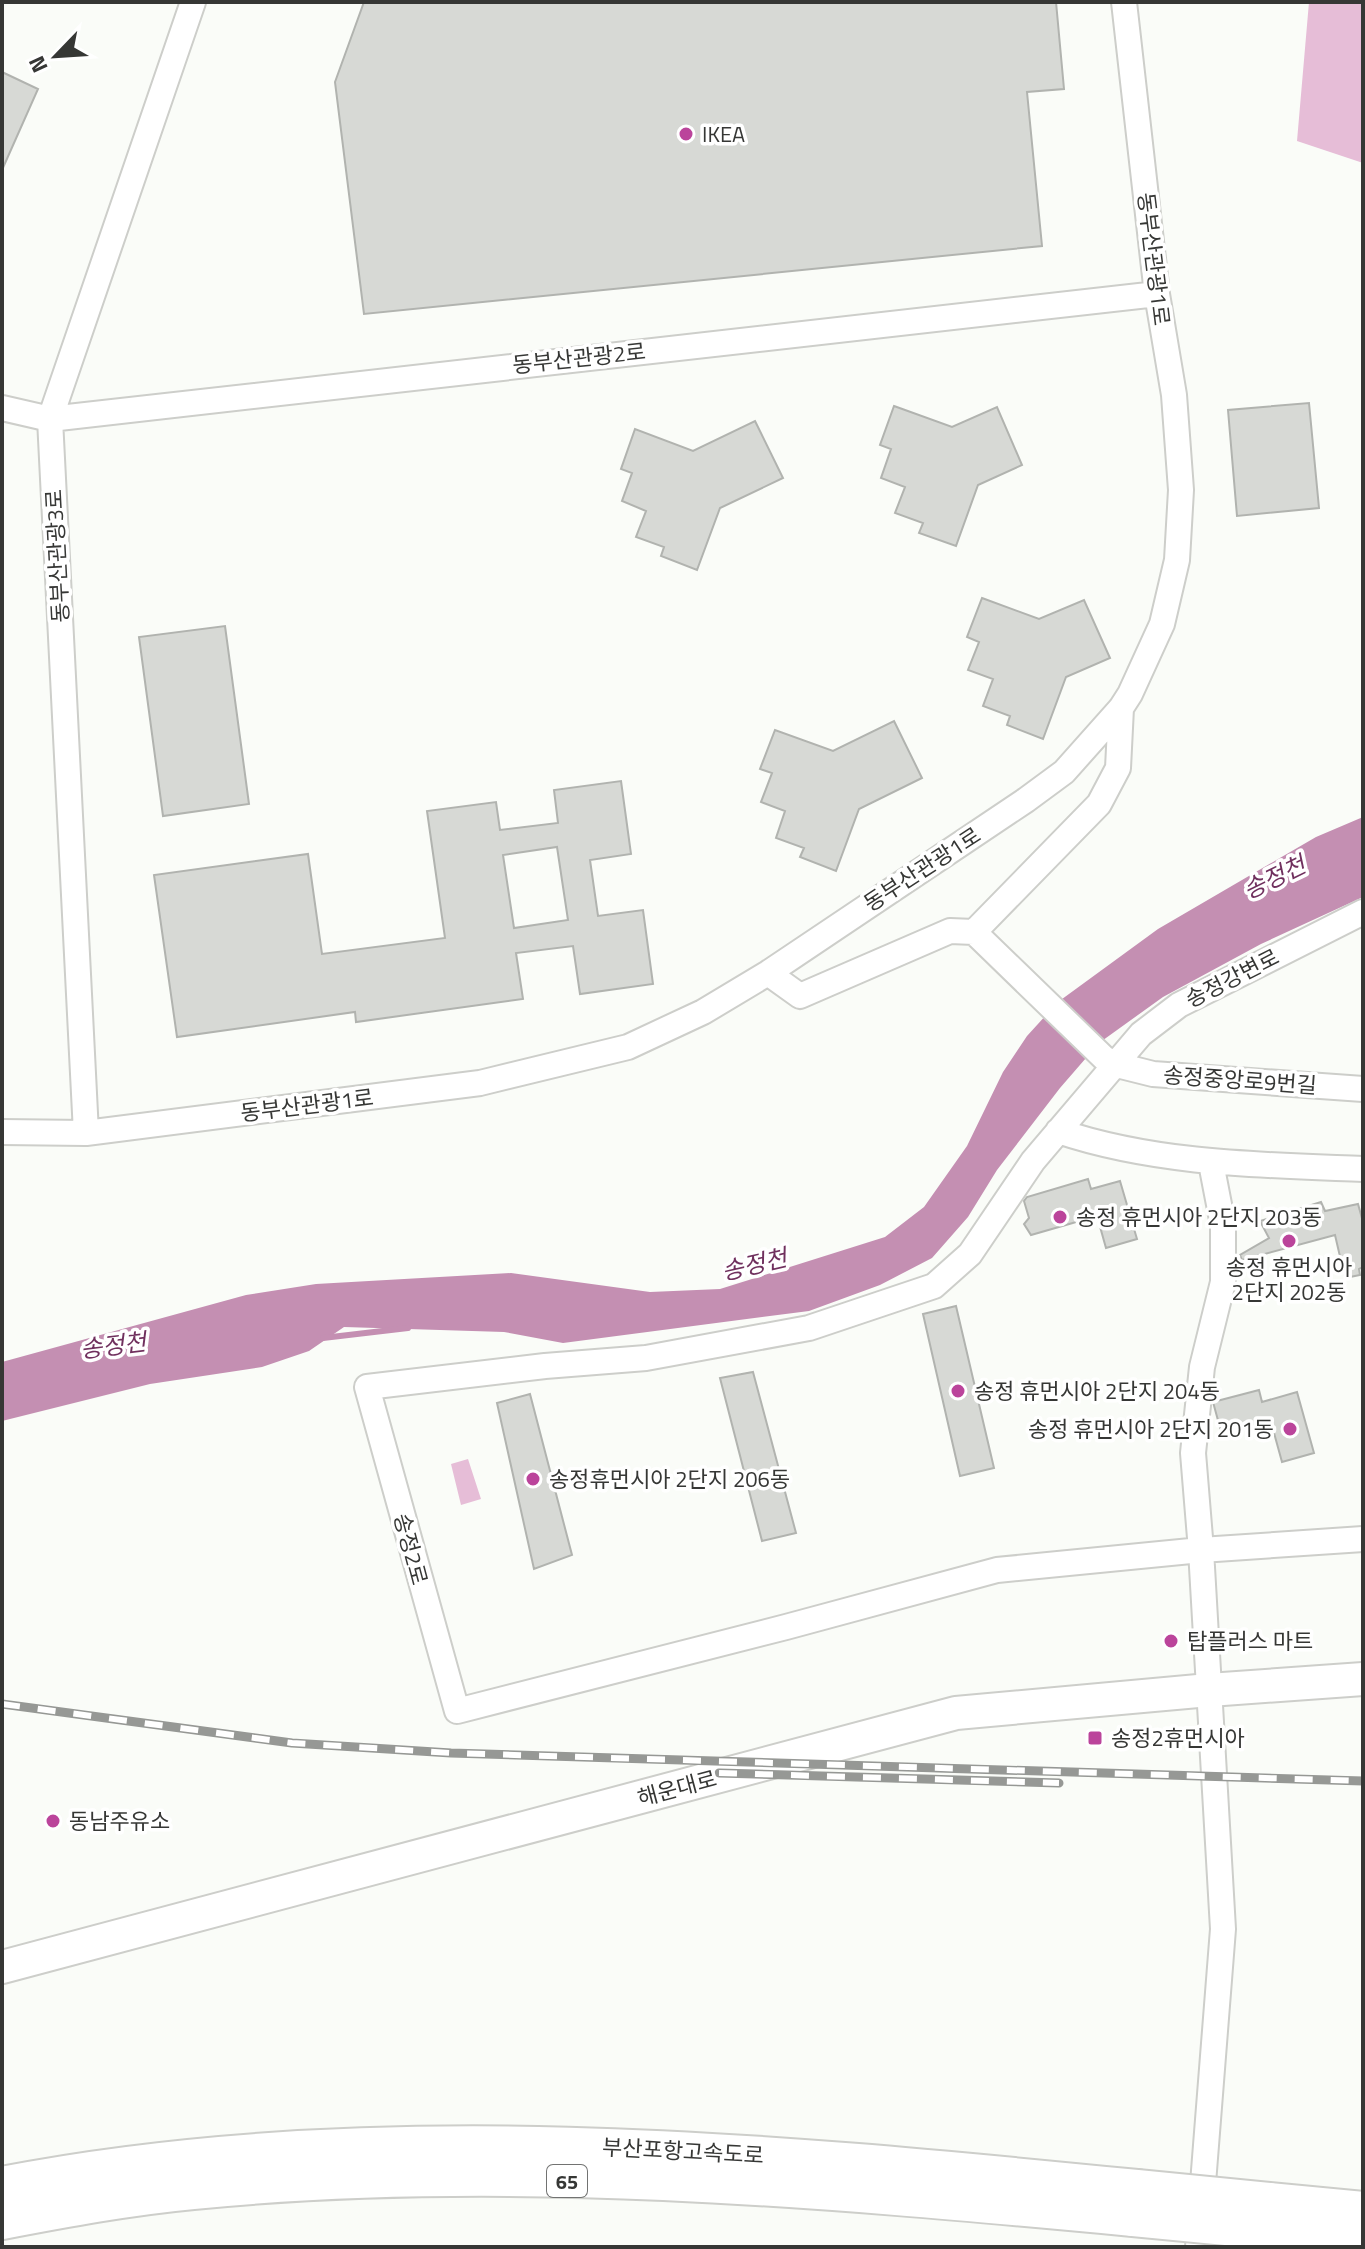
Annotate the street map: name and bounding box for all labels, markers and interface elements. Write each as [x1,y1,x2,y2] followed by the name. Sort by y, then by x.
[16,16,96,96] north arrow
[19,50,57,79] text: N
[702,117,745,151] place label: IKEA
[677,125,695,143] marker: IKEA
[1129,191,1179,327] street label: 동부산관광1로
[511,334,647,382] street label: 동부산관광2로
[37,488,77,624] street label: 동부산관광3로
[857,818,987,920] street label: 동부산관광1로
[1236,845,1314,908] water label: 송정천
[1179,940,1285,1016] street label: 송정강변로
[1162,1058,1318,1102] street label: 송정중앙로9번길
[239,1080,375,1130] street label: 동부산관광1로
[1076,1200,1322,1234] place label: 송정 휴먼시아 2단지 203동
[1051,1208,1069,1226] marker: 송정 휴먼시아 2단지 203동
[1280,1232,1298,1250] marker: 송정 휴먼시아 2단지 202동
[718,1238,793,1289] water label: 송정천
[1226,1250,1352,1309] place label: 송정 휴먼시아 2단지 202동
[78,1323,151,1367] water label: 송정천
[974,1374,1220,1408] place label: 송정 휴먼시아 2단지 204동
[949,1382,967,1400] marker: 송정 휴먼시아 2단지 204동
[1028,1412,1274,1446] place label: 송정 휴먼시아 2단지 201동
[1281,1420,1299,1438] marker: 송정 휴먼시아 2단지 201동
[549,1462,790,1496] place label: 송정휴먼시아 2단지 206동
[524,1470,542,1488] marker: 송정휴먼시아 2단지 206동
[385,1509,437,1589] street label: 송정2로
[1187,1624,1313,1658] place label: 탑플러스 마트
[1162,1632,1180,1650] marker: 탑플러스 마트
[1111,1721,1245,1755] place label: 송정2휴먼시아
[1086,1729,1104,1747] marker: 송정2휴먼시아
[633,1761,721,1815] street label: 해운대로
[69,1804,170,1838] place label: 동남주유소
[44,1812,62,1830] marker: 동남주유소
[601,2130,765,2172] street label: 부산포항고속도로
[547,2165,587,2197] road number: 65

